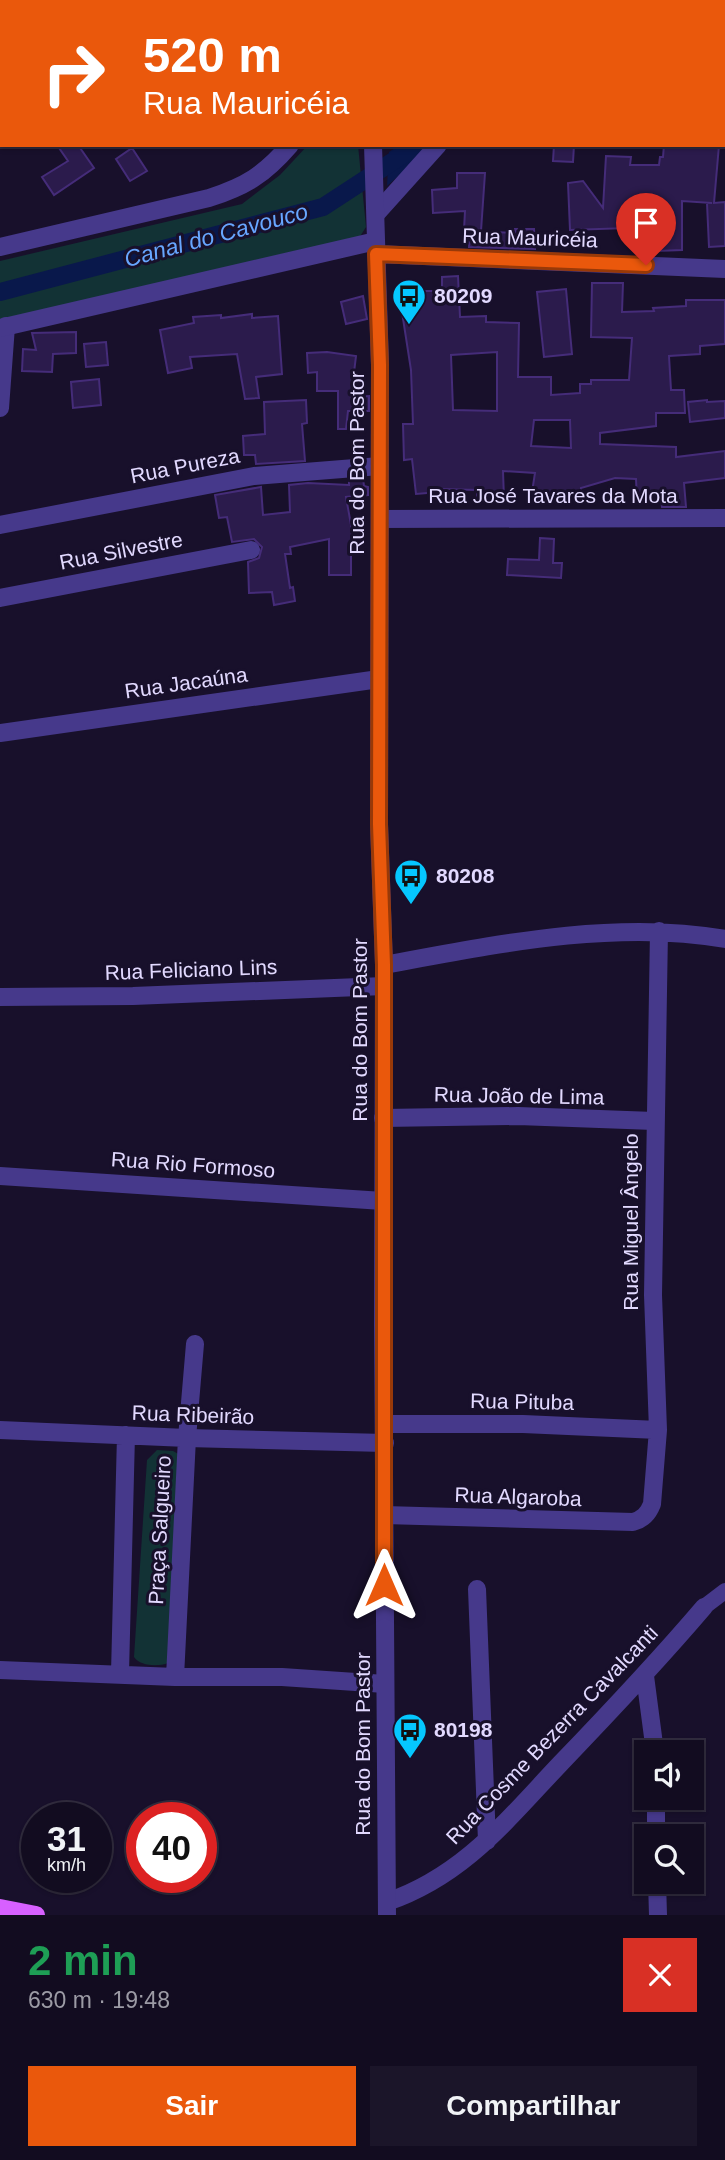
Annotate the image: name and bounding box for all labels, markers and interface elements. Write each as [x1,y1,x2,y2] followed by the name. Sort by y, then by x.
[28,28,119,119] icon: right
[143,28,282,82] text: 520 m
[143,85,349,121] text: Rua Mauricéia
[616,193,676,265] pin
[121,198,311,272] water label: Canal do Cavouco
[627,204,665,242] icon: arrive
[462,224,598,251] street label: Rua Mauricéia
[390,277,428,326] bus stop icon: 80209
[434,284,492,307] place label: 80209
[345,371,368,555] street label: Rua do Bom Pastor
[128,444,242,487] street label: Rua Pureza
[428,484,678,507] street label: Rua José Tavares da Mota
[57,527,184,574] street label: Rua Silvestre
[123,662,249,703] street label: Rua Jacaúna
[392,857,430,906] bus stop icon: 80208
[436,864,495,887] place label: 80208
[348,938,371,1122] street label: Rua do Bom Pastor
[104,955,278,984] street label: Rua Feliciano Lins
[434,1083,605,1108] street label: Rua João de Lima
[619,1133,642,1311] street label: Rua Miguel Ângelo
[110,1147,276,1182] street label: Rua Rio Formoso
[470,1389,574,1414] street label: Rua Pituba
[131,1401,255,1428] street label: Rua Ribeirão
[144,1455,175,1605] street label: Praça Salgueiro
[454,1483,582,1510] street label: Rua Algaroba
[347,1548,421,1622] position arrow
[441,1621,662,1848] street label: Rua Cosme Bezerra Cavalcanti
[351,1652,374,1836] street label: Rua do Bom Pastor
[391,1711,429,1760] bus stop icon: 80198
[434,1718,493,1741] place label: 80198
[634,1740,704,1894] map controls
[634,1740,704,1810] button: sound
[126,1802,217,1893] speed limit sign: 40
[47,1819,86,1858] text: 31
[634,1824,704,1894] button: search
[47,1855,86,1875] text: km/h
[28,1937,138,1984] text: 2 min
[623,1938,697,2012] button: close
[28,1987,170,2013] text: 630 m · 19:48
[28,2066,356,2146] button: Sair
[370,2066,697,2146] button: Compartilhar

